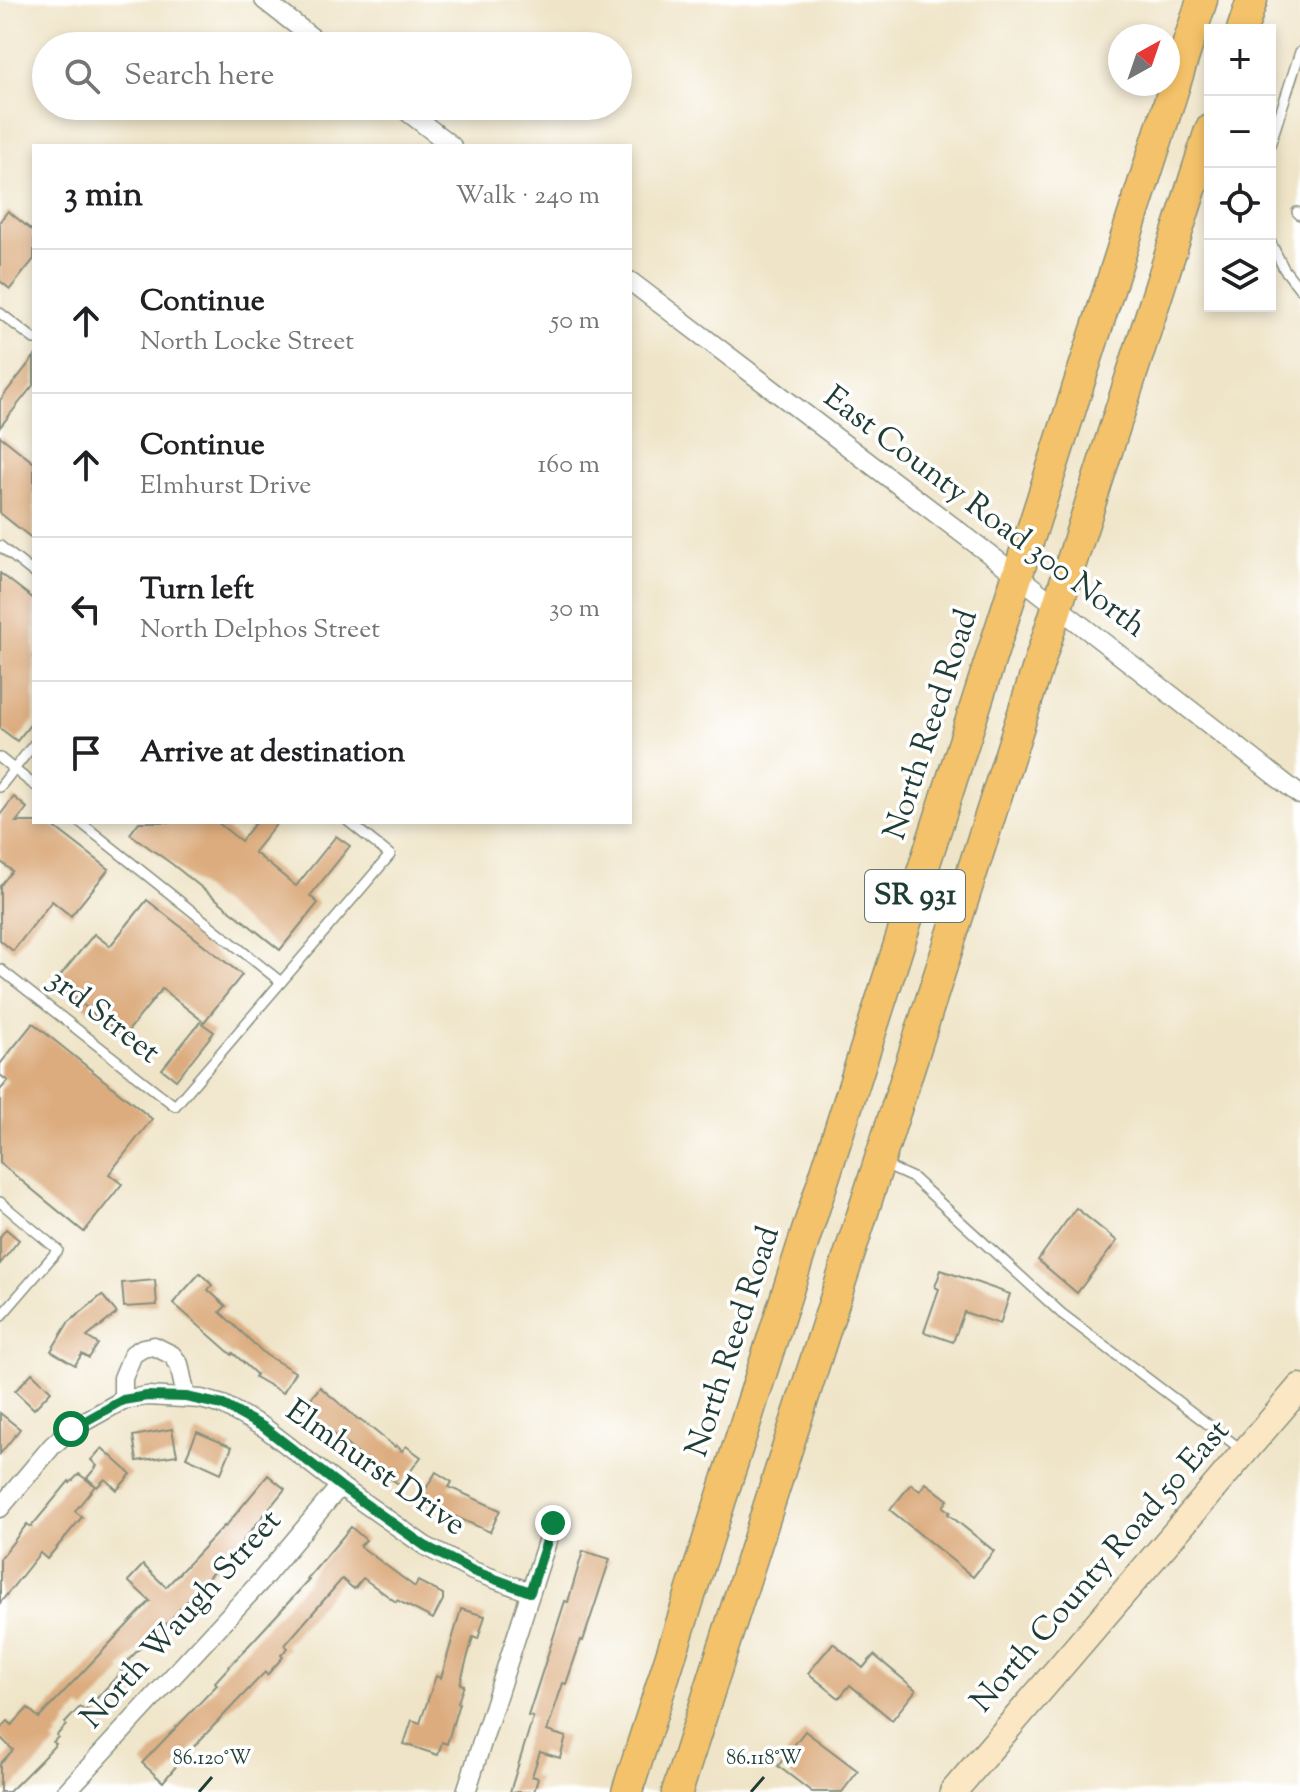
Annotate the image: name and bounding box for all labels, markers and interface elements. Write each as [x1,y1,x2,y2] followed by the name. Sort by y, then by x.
[1108,24,1180,96] north arrow
[1204,24,1276,312] map controls
[1204,24,1276,96] button: +
[32,32,632,120] search box
[60,54,104,98] icon: search
[124,55,274,98] text: Search here
[1204,96,1276,168] button: −
[1204,168,1276,240] button: locate
[64,172,143,221] text: 3 min
[456,178,600,215] text: Walk · 240 m
[1204,240,1276,312] button: layers
[140,281,265,324] text: Continue
[64,299,108,343] icon: ahead
[550,303,600,340] text: 50 m
[140,324,354,361] text: North Locke Street
[813,376,1155,650] street label: East County Road 300 North
[140,425,265,468] text: Continue
[64,443,108,487] icon: ahead
[537,447,600,484] text: 160 m
[140,468,311,505] text: Elmhurst Drive
[140,569,254,612] text: Turn left
[64,587,108,631] icon: left
[549,591,600,628] text: 30 m
[873,604,991,846] street label: North Reed Road
[140,612,380,649] text: North Delphos Street
[64,731,108,775] icon: arrive
[140,732,405,775] text: Arrive at destination
[865,870,965,922] road number: SR 931
[37,958,169,1076] street label: 3rd Street
[675,1221,793,1463] street label: North Reed Road
[275,1390,475,1548] street label: Elmhurst Drive
[961,1410,1242,1724] street label: North County Road 50 East
[53,1411,89,1447] route start
[71,1500,293,1740] street label: North Waugh Street
[535,1505,571,1541] route end
[173,1745,251,1774] text: 86.120°W
[726,1745,802,1774] text: 86.118°W

